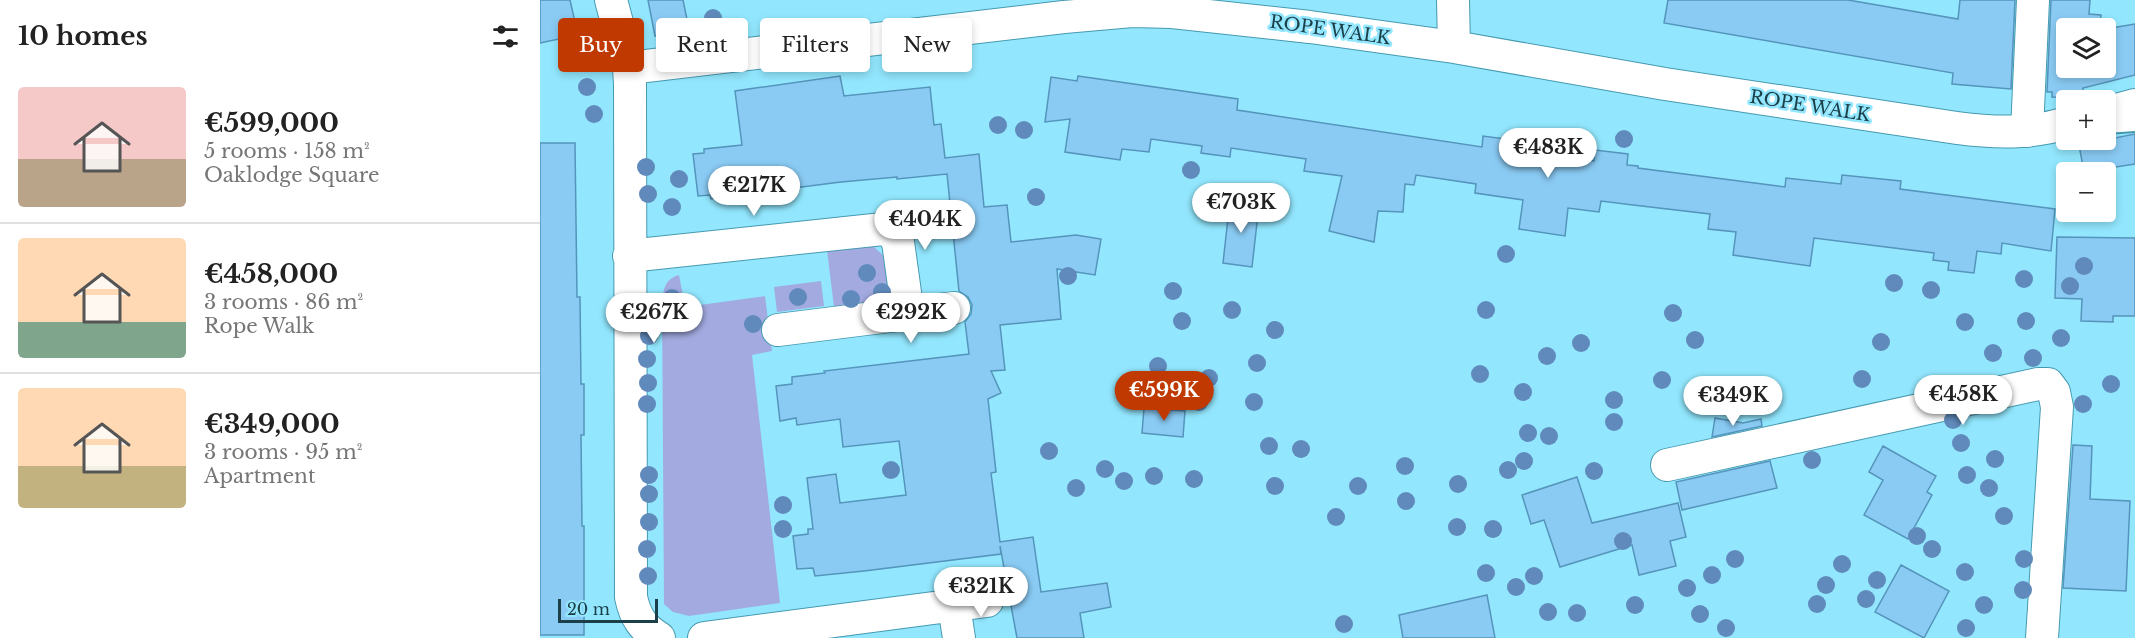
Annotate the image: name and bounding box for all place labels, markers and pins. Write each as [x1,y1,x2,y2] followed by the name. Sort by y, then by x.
[1506,128,1590,179] pin: €483K
[712,166,796,217] pin: €217K
[1199,183,1283,234] pin: €703K
[883,200,967,251] pin: €404K
[612,293,696,344] pin: €267K
[869,293,953,344] pin: €292K
[1122,371,1206,422] pin: €599K
[1921,375,2005,426] pin: €458K
[1691,376,1775,427] pin: €349K
[939,567,1023,618] pin: €321K

